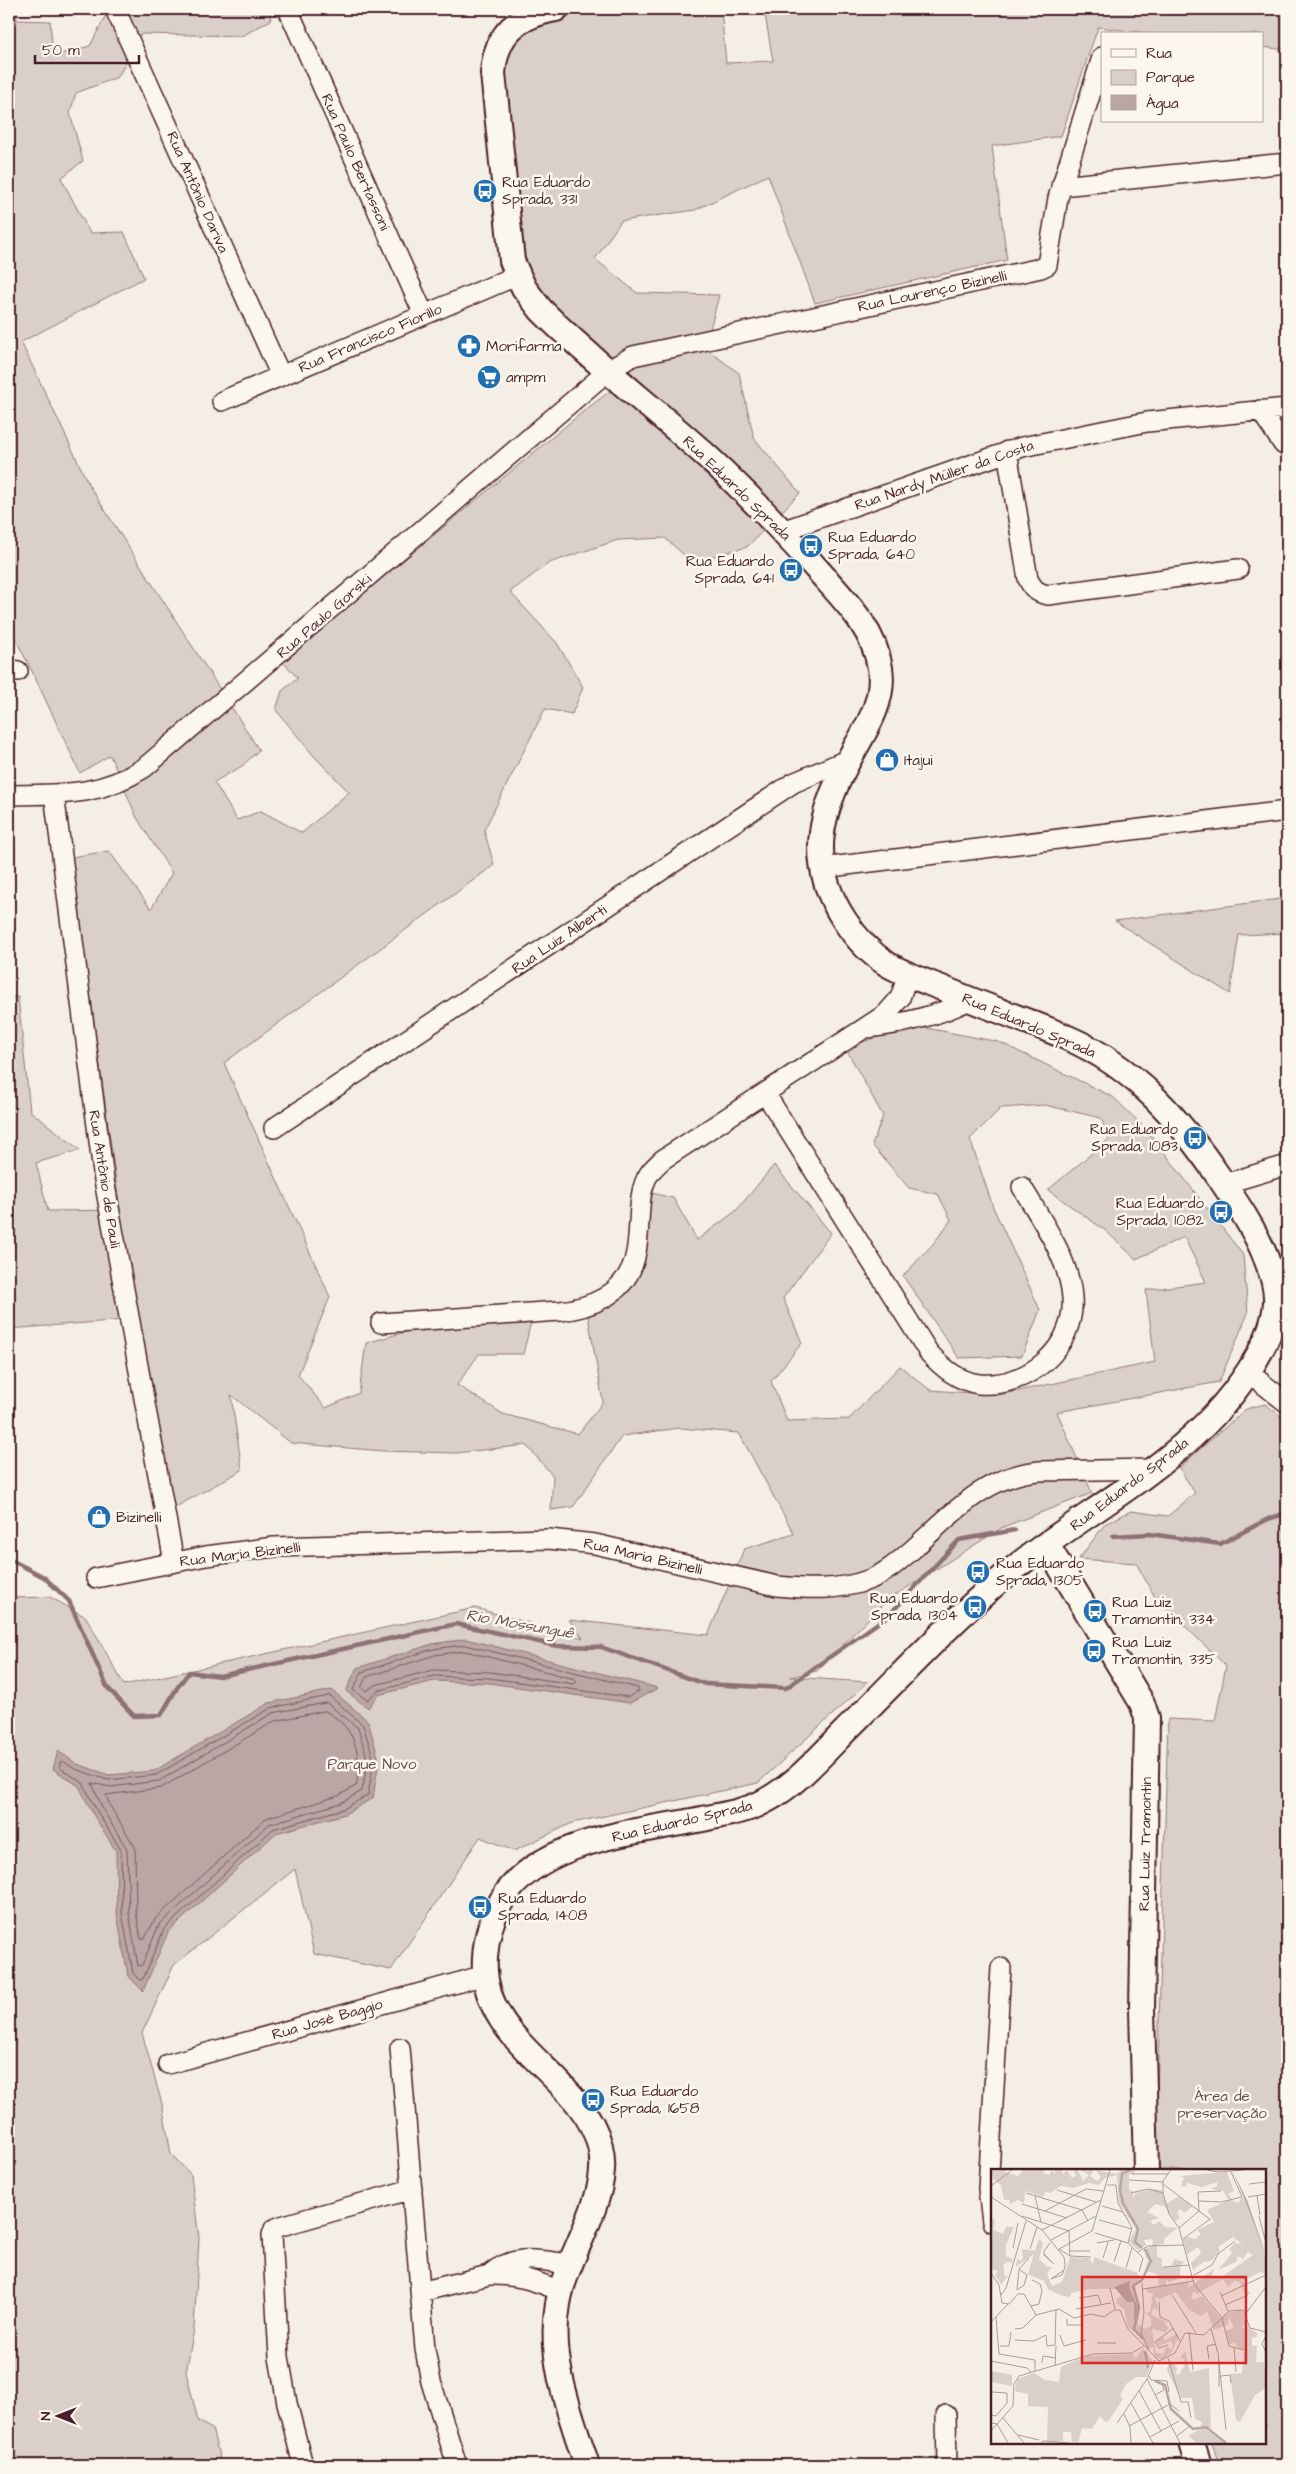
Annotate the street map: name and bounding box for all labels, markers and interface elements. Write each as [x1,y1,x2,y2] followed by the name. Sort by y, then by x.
[35,32,139,64] scale bar
[1101,32,1264,122] legend
[42,40,80,61] text: 50 m
[1146,43,1172,64] text: Rua
[1146,67,1195,88] text: Parque
[316,91,395,235] street label: Rua Paulo Bertassoni
[1146,93,1179,115] text: Água
[161,128,234,257] street label: Rua Antônio Dariva
[502,172,591,210] place label: Rua Eduardo Sprada, 331
[472,178,498,204] bus stop icon: Rua Eduardo Sprada, 331
[856,265,1009,318] street label: Rua Lourenço Bizinelli
[295,299,446,378] street label: Rua Francisco Fiorillo
[456,333,482,359] pharmacy icon: Morifarma
[486,336,562,357] place label: Morifarma
[476,364,502,390] supermarket icon: ampm
[506,367,546,388] place label: ampm
[678,431,796,546] street label: Rua Eduardo Sprada
[852,435,1037,517] street label: Rua Nardy Müller da Costa
[828,527,917,565] place label: Rua Eduardo Sprada, 640
[798,533,824,559] bus stop icon: Rua Eduardo Sprada, 640
[686,551,775,589] place label: Rua Eduardo Sprada, 641
[778,557,804,583] bus stop icon: Rua Eduardo Sprada, 641
[272,569,377,664] street label: Rua Paulo Gorski
[874,747,900,773] shop icon: Itajui
[904,750,933,771] place label: Itajui
[507,899,612,979] street label: Rua Luiz Alberti
[959,988,1099,1063] street label: Rua Eduardo Sprada
[83,1109,126,1250] street label: Rua Antônio de Pauli
[1090,1119,1179,1157] place label: Rua Eduardo Sprada, 1083
[1182,1125,1208,1151] bus stop icon: Rua Eduardo Sprada, 1083
[1116,1193,1205,1231] place label: Rua Eduardo Sprada, 1082
[1208,1199,1234,1225] bus stop icon: Rua Eduardo Sprada, 1082
[1066,1433,1193,1536] street label: Rua Eduardo Sprada
[86,1504,112,1530] shop icon: Bizinelli
[116,1507,162,1528] place label: Bizinelli
[581,1533,705,1581] street label: Rua Maria Bizinelli
[179,1537,302,1572] street label: Rua Maria Bizinelli
[996,1553,1085,1591] place label: Rua Eduardo Sprada, 1305
[965,1559,991,1585] bus stop icon: Rua Eduardo Sprada, 1305
[870,1588,959,1626] place label: Rua Eduardo Sprada, 1304
[1112,1592,1215,1630] place label: Rua Luiz Tramontin, 334
[962,1594,988,1620] bus stop icon: Rua Eduardo Sprada, 1304
[1082,1598,1108,1624] bus stop icon: Rua Luiz Tramontin, 334
[464,1604,577,1645] water label: Rio Mossunguê
[1112,1632,1216,1670] place label: Rua Luiz Tramontin, 335
[1081,1638,1107,1664] bus stop icon: Rua Luiz Tramontin, 335
[328,1754,417,1775] park label: Parque Novo
[1134,1776,1157,1911] street label: Rua Luiz Tramontin
[610,1795,755,1848] street label: Rua Eduardo Sprada
[498,1888,587,1926] place label: Rua Eduardo Sprada, 1408
[467,1894,493,1920] bus stop icon: Rua Eduardo Sprada, 1408
[269,1993,386,2046] street label: Rua José Baggio
[610,2081,700,2119] place label: Rua Eduardo Sprada, 1658
[1177,2086,1267,2124] park label: Área de preservação
[580,2087,606,2113] bus stop icon: Rua Eduardo Sprada, 1658
[991,2169,1266,2444] inset map
[32,2392,82,2442] north arrow
[36,2411,56,2420] text: N

